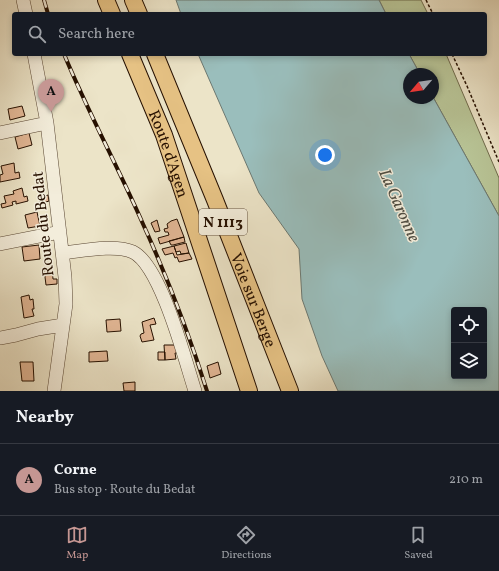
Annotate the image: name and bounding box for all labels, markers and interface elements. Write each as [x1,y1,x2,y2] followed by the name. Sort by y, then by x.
[12,12,487,56] search box
[26,23,48,45] icon: search
[58,24,135,45] text: Search here
[403,68,439,104] north arrow
[38,79,64,112] pin: A
[142,107,193,201] street label: Route d'Agen
[315,145,335,165] your location
[372,165,425,246] water label: La Garonne
[27,170,60,277] street label: Route du Bedat
[199,209,247,235] road number: N 1113
[224,250,281,351] street label: Voie sur Berge
[451,307,487,379] map controls
[451,307,487,343] button: locate
[451,343,487,379] button: layers
[16,406,74,429] text: Nearby
[54,460,97,481] text: Corne
[24,471,34,489] text: A
[449,471,483,489] text: 210 m
[54,481,195,499] text: Bus stop · Route du Bedat
[66,524,88,563] tab: Map
[221,524,272,563] tab: Directions
[404,524,433,563] tab: Saved

